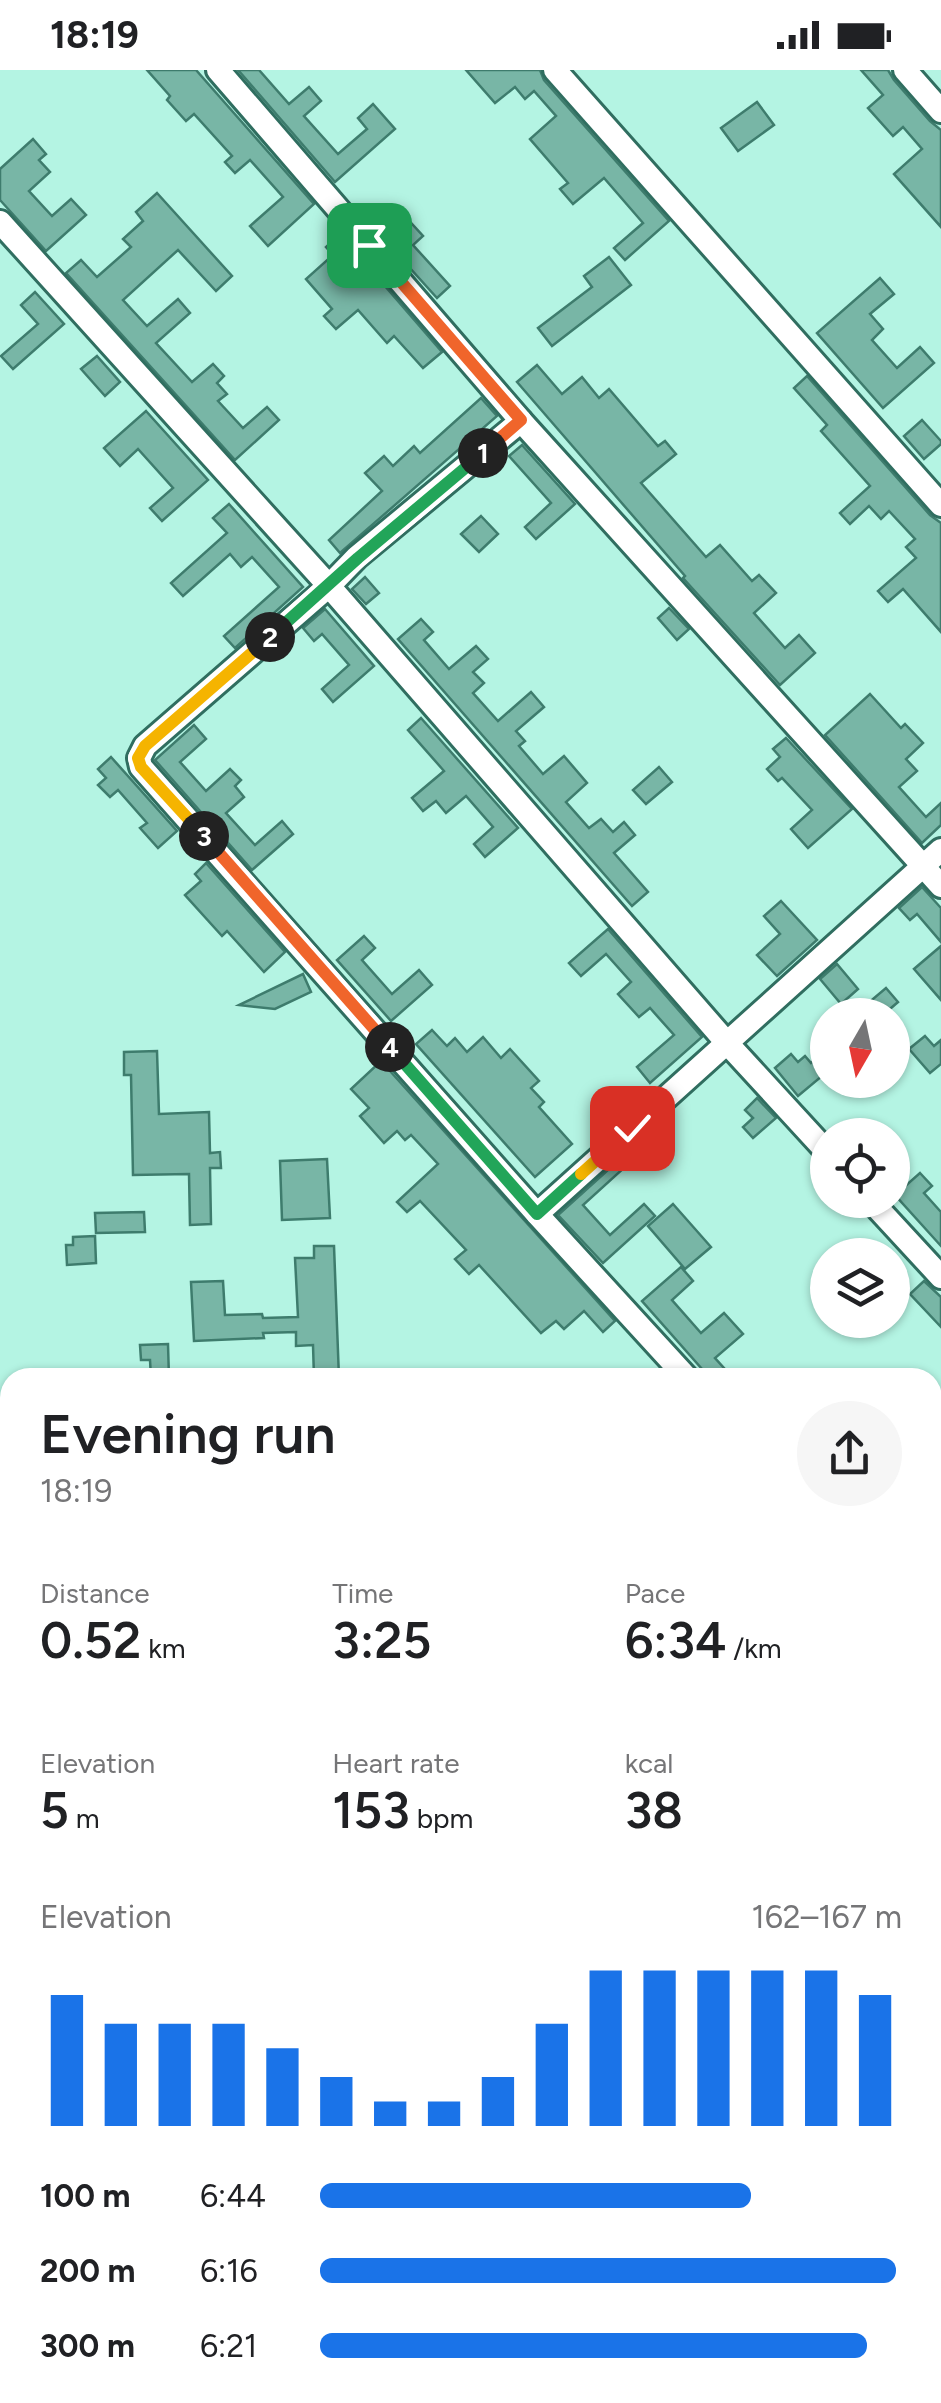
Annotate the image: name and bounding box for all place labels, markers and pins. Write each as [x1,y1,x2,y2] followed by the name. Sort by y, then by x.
[327,203,412,288] pin
[458,428,508,478] pin: 1
[245,612,295,662] pin: 2
[179,811,229,861] pin: 3
[365,1022,415,1072] pin: 4
[590,1086,675,1171] pin

